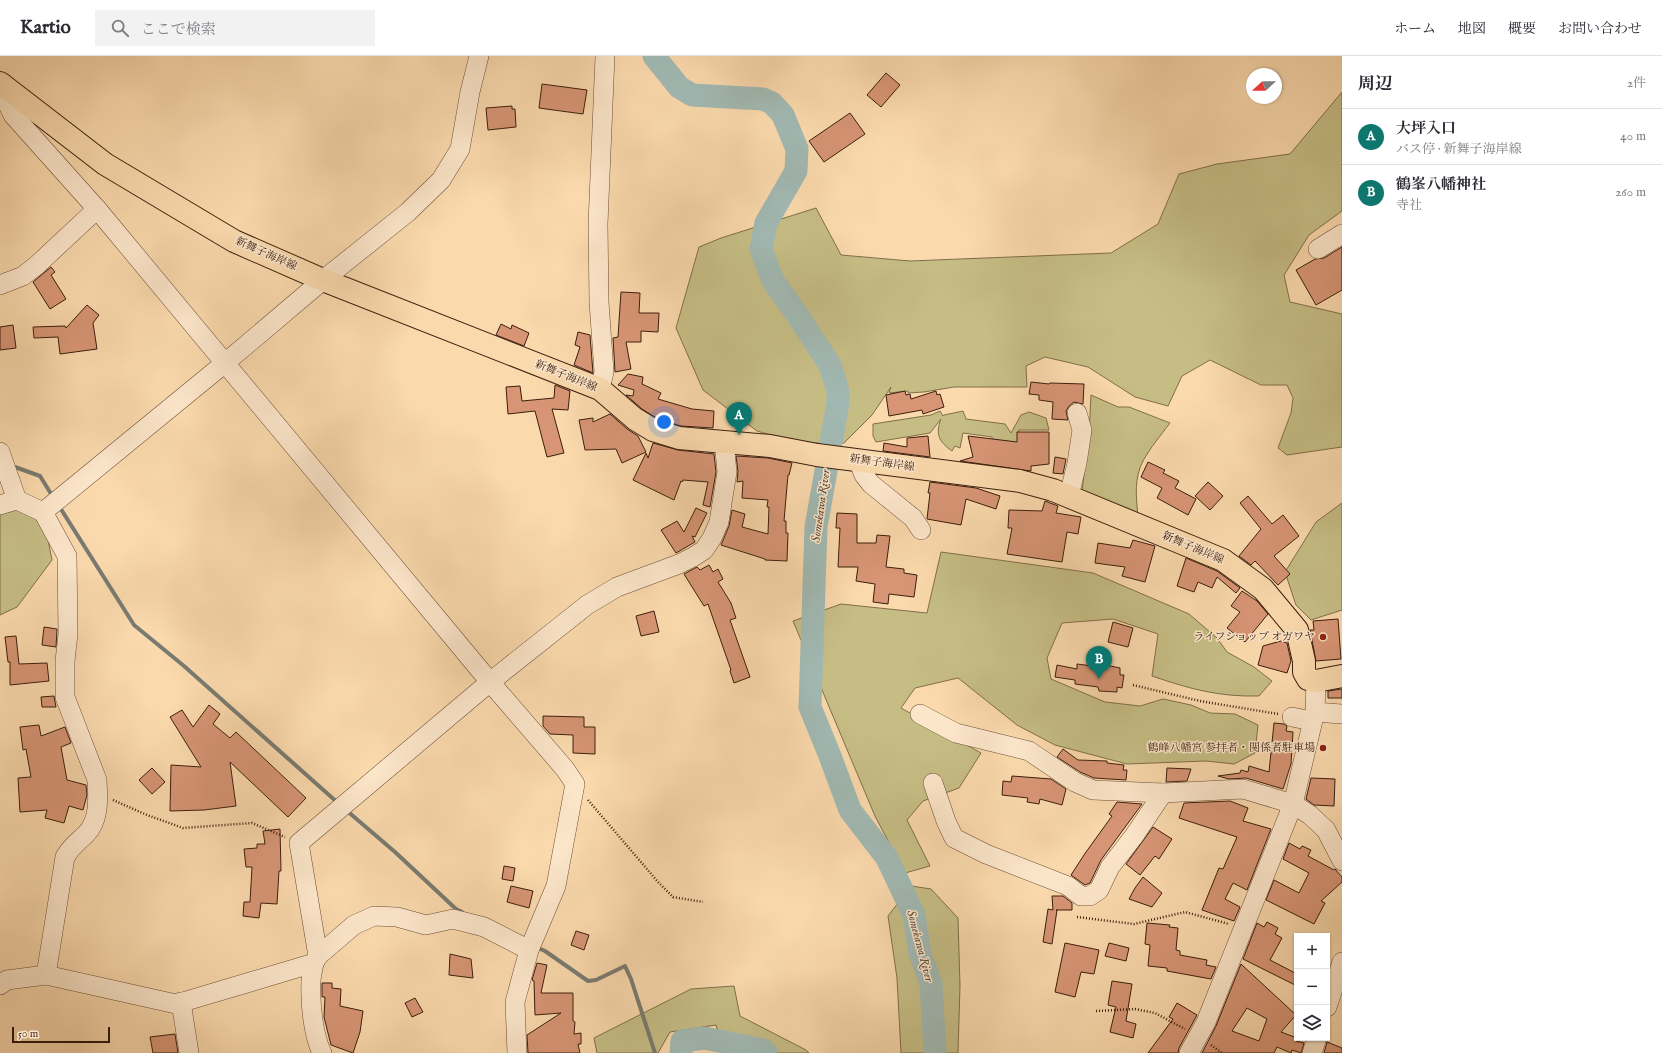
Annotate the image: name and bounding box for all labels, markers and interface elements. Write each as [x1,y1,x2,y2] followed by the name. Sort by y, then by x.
[95,10,375,46] search box
[20,16,71,40] text: Kartio
[109,17,131,39] icon: search
[141,20,216,39] text: ここで検索
[1394,20,1436,38] text: ホーム
[1458,20,1486,38] text: 地図
[1508,20,1536,38] text: 概要
[1558,20,1642,38] text: お問い合わせ
[1246,68,1282,104] north arrow
[1358,74,1392,95] text: 周辺
[1627,75,1646,92] text: 2件
[1396,119,1456,138] text: 大坪入口
[1367,128,1375,145] text: A
[1620,128,1646,145] text: 40 m
[1396,141,1522,158] text: バス停 · 新舞子海岸線
[1396,175,1486,194] text: 鶴峯八幡神社
[1367,184,1375,201] text: B
[1615,184,1646,201] text: 260 m
[1396,197,1422,214] text: 寺社
[233,234,299,274] street label: 新舞子海岸線
[533,357,599,395] street label: 新舞子海岸線
[726,402,752,435] pin: A
[654,412,674,432] your location
[848,451,916,475] street label: 新舞子海岸線
[808,468,834,544] water label: Somekawa River
[1160,529,1226,567] street label: 新舞子海岸線
[1193,630,1315,644] place label: ライフショップ オガワヤ
[1318,632,1328,642] marker: ライフショップ オガワヤ
[1086,646,1112,679] pin: B
[1148,741,1315,755] place label: 鶴峰八幡宮 参拝者・関係者駐車場
[1318,743,1328,753] marker: 鶴峰八幡宮 参拝者・関係者駐車場
[903,908,937,984] water label: Somekawa River
[1294,933,1330,1041] map controls
[1294,933,1330,969] button: +
[1294,969,1330,1005] button: −
[1294,1005,1330,1041] button: layers
[12,1025,110,1044] scale bar
[18,1027,38,1041] text: 50 m

